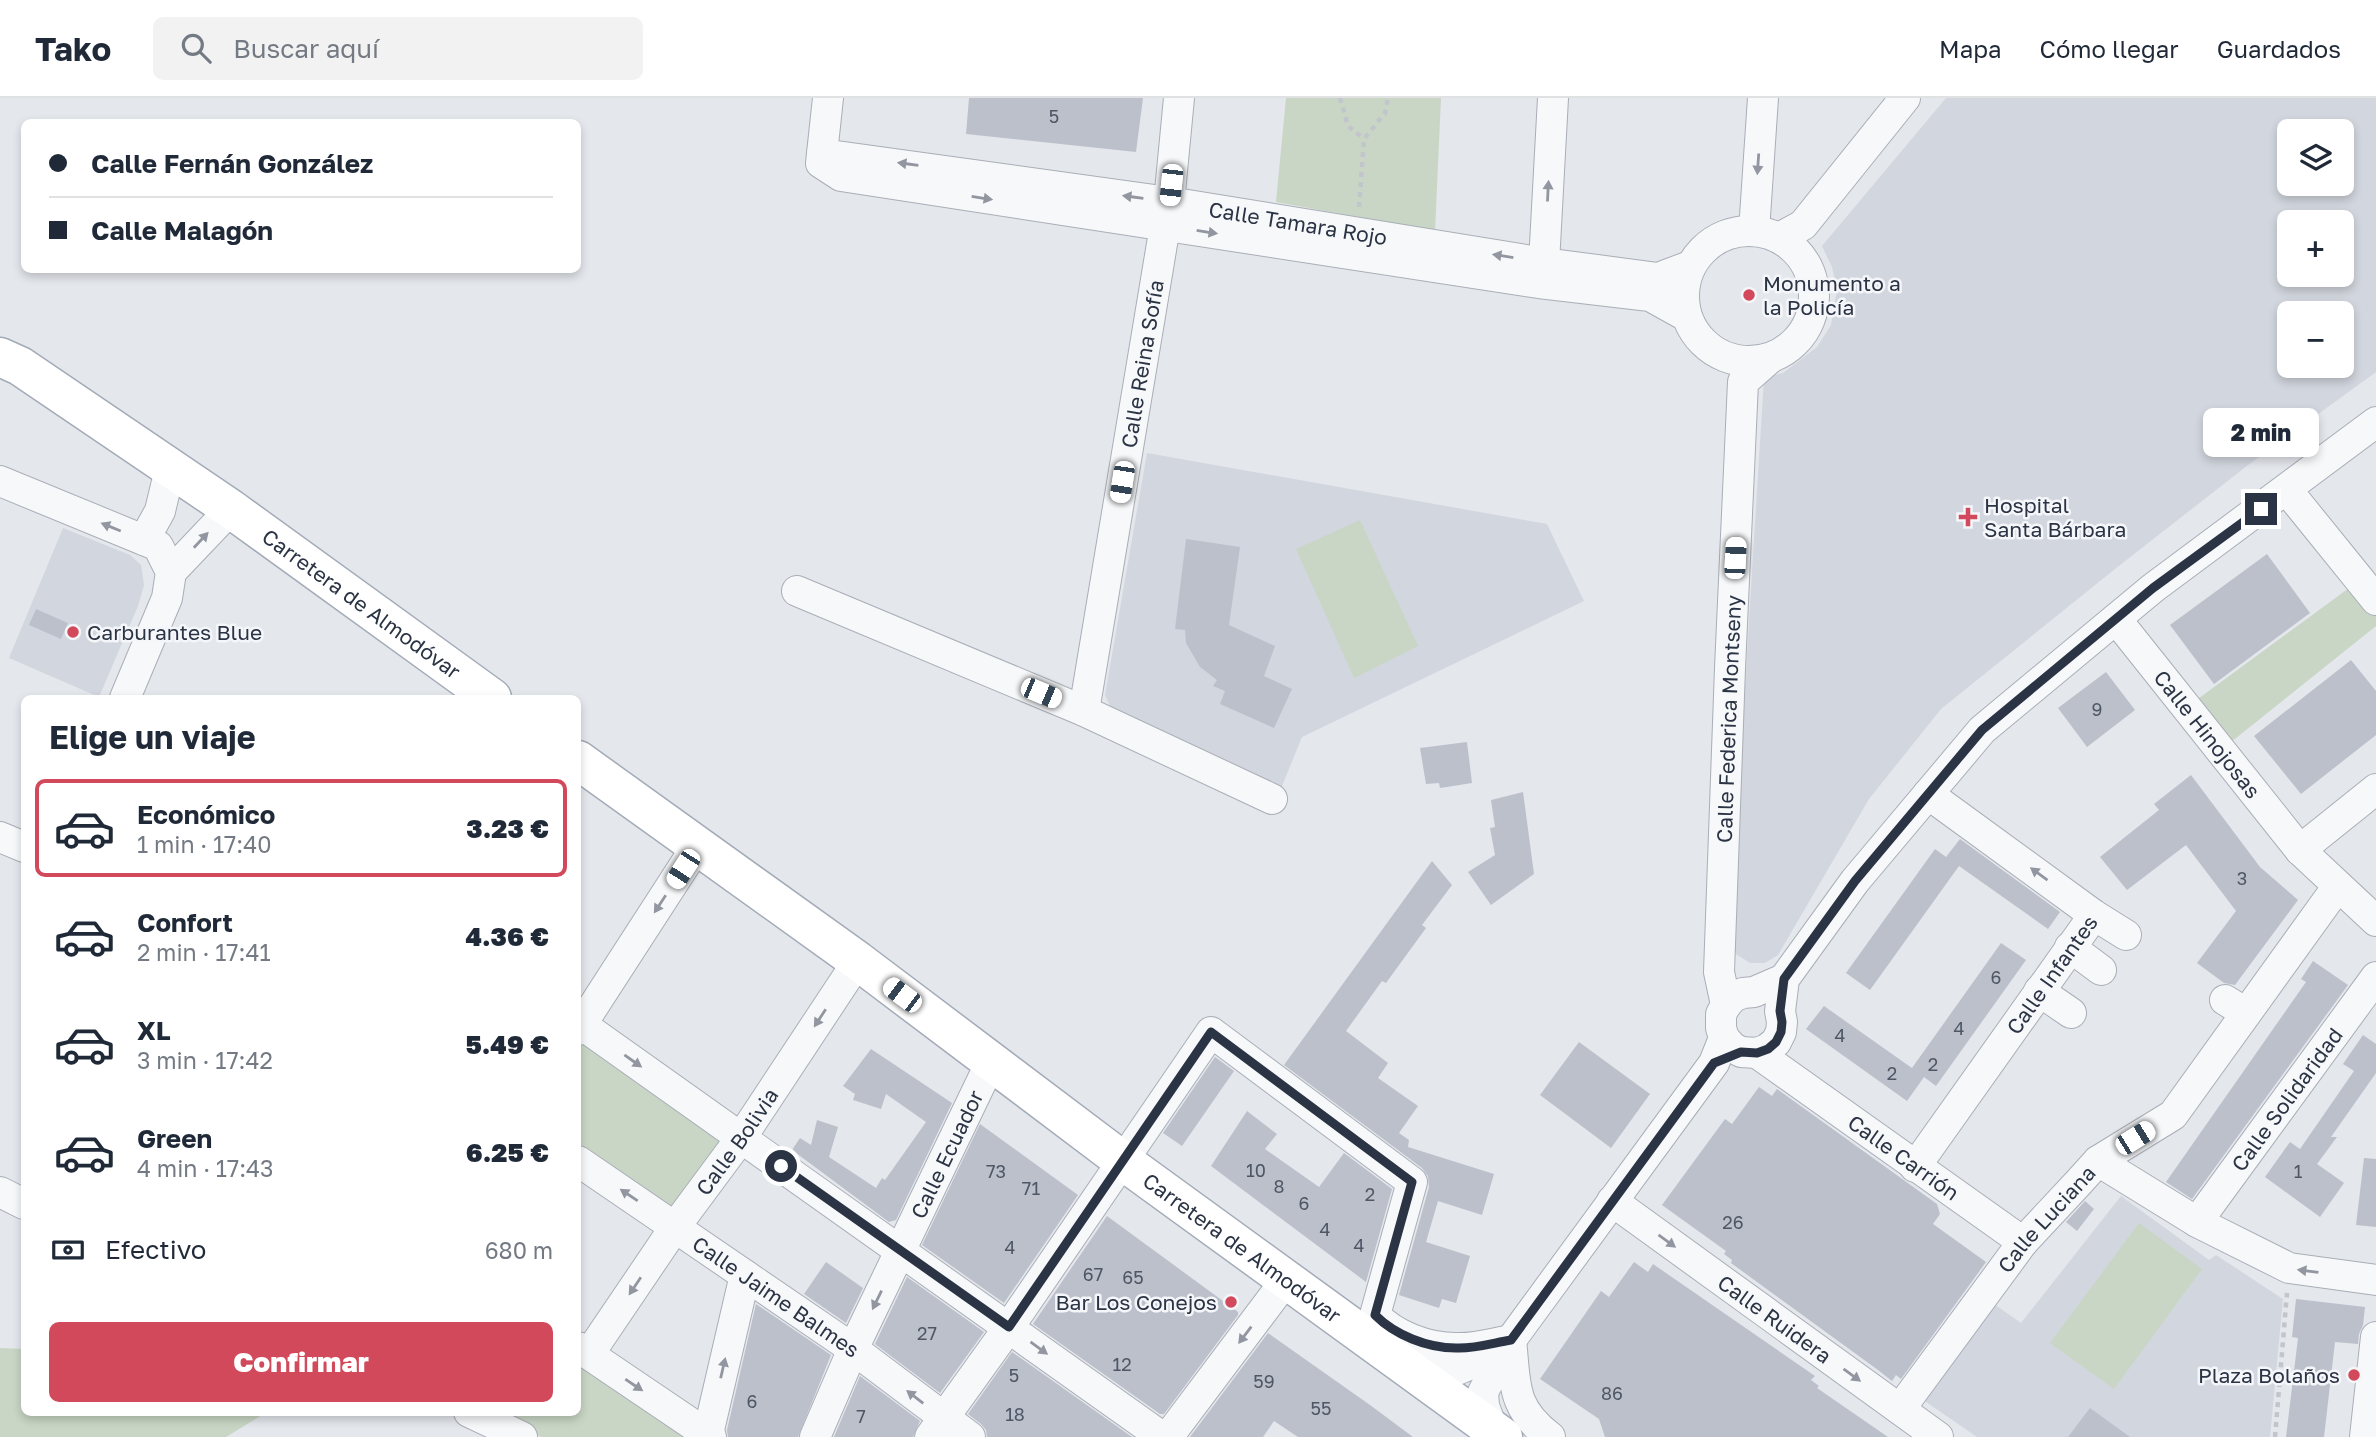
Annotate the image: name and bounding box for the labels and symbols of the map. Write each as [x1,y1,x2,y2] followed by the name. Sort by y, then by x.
[1049,105,1059,127] house number: 5
[1753,154,1764,176] one-way arrow
[897,159,919,170] one-way arrow
[1159,163,1184,207] car
[1542,180,1553,202] one-way arrow
[1122,191,1144,202] one-way arrow
[971,192,993,203] one-way arrow
[1207,196,1389,250] street label: Calle Tamara Rojo
[1196,227,1218,238] one-way arrow
[1492,250,1514,261] one-way arrow
[1763,270,1901,320] place label: Monumento a la Policía
[1115,278,1169,450] street label: Calle Reina Sofía
[1741,287,1757,303] marker: Monumento a la Policía
[2203,408,2319,456] callout: 2 min
[1109,460,1136,504] car
[1984,492,2126,542] place label: Hospital Santa Bárbara
[2245,493,2277,525] route end
[1958,507,1978,527] marker: Hospital Santa Bárbara
[100,521,121,532] one-way arrow
[257,523,466,684] street label: Carretera de Almodóvar
[193,532,209,549] one-way arrow
[1724,536,1747,580] car
[1711,594,1746,843] street label: Calle Federica Montseny
[87,619,262,645] place label: Carburantes Blue
[65,624,81,640] marker: Carburantes Blue
[2149,665,2266,803] street label: Calle Hinojosas
[1018,675,1065,711] car
[2092,698,2102,720] house number: 9
[663,846,704,892] car
[2029,867,2048,881] one-way arrow
[2237,867,2247,889] house number: 3
[654,894,667,913] one-way arrow
[2001,910,2103,1039] street label: Calle Infantes
[1991,966,2001,988] house number: 6
[879,974,926,1016] car
[814,1009,827,1028] one-way arrow
[1954,1017,1965,1039] house number: 4
[2226,1022,2348,1176] street label: Calle Solidaridad
[1835,1024,1846,1046] house number: 4
[1928,1053,1938,1075] house number: 2
[624,1054,642,1068] one-way arrow
[1887,1062,1897,1084] house number: 2
[690,1083,784,1200] street label: Calle Bolivia
[905,1086,989,1223] street label: Calle Ecuador
[1843,1109,1964,1206] street label: Calle Carrión
[2112,1118,2159,1158] car
[765,1150,797,1182] route start
[1246,1159,1266,1181] house number: 10
[986,1160,1006,1182] house number: 73
[1992,1160,2101,1278] street label: Calle Luciana
[2294,1160,2303,1182] house number: 1
[1138,1167,1346,1328] street label: Carretera de Almodóvar
[1274,1175,1284,1197] house number: 8
[1022,1177,1040,1199] house number: 71
[1365,1183,1375,1205] house number: 2
[620,1188,638,1202] one-way arrow
[1299,1192,1309,1214] house number: 6
[1722,1211,1744,1233] house number: 26
[1320,1218,1331,1240] house number: 4
[688,1230,865,1363] street label: Calle Jaime Balmes
[1354,1234,1365,1256] house number: 4
[1658,1234,1676,1248] one-way arrow
[1005,1236,1016,1258] house number: 4
[1083,1263,1103,1285] house number: 67
[2297,1265,2319,1276] one-way arrow
[1122,1266,1144,1288] house number: 65
[1713,1269,1837,1369] street label: Calle Ruidera
[628,1277,642,1295] one-way arrow
[1056,1289,1217,1315] place label: Bar Los Conejos
[872,1290,883,1310] one-way arrow
[1223,1294,1239,1310] marker: Bar Los Conejos
[917,1322,937,1344] house number: 27
[1238,1325,1253,1343] one-way arrow
[1030,1341,1048,1355] one-way arrow
[1112,1353,1132,1375] house number: 12
[718,1357,729,1379] one-way arrow
[2198,1362,2340,1388] place label: Plaza Bolaños
[1009,1364,1019,1386] house number: 5
[1843,1367,1861,1381] one-way arrow
[2346,1367,2362,1383] marker: Plaza Bolaños
[1253,1370,1275,1392] house number: 59
[625,1378,643,1392] one-way arrow
[1601,1382,1623,1404] house number: 86
[747,1390,757,1412] house number: 6
[906,1390,924,1404] one-way arrow
[1311,1397,1331,1419] house number: 55
[1005,1403,1025,1425] house number: 18
[856,1405,866,1427] house number: 7

